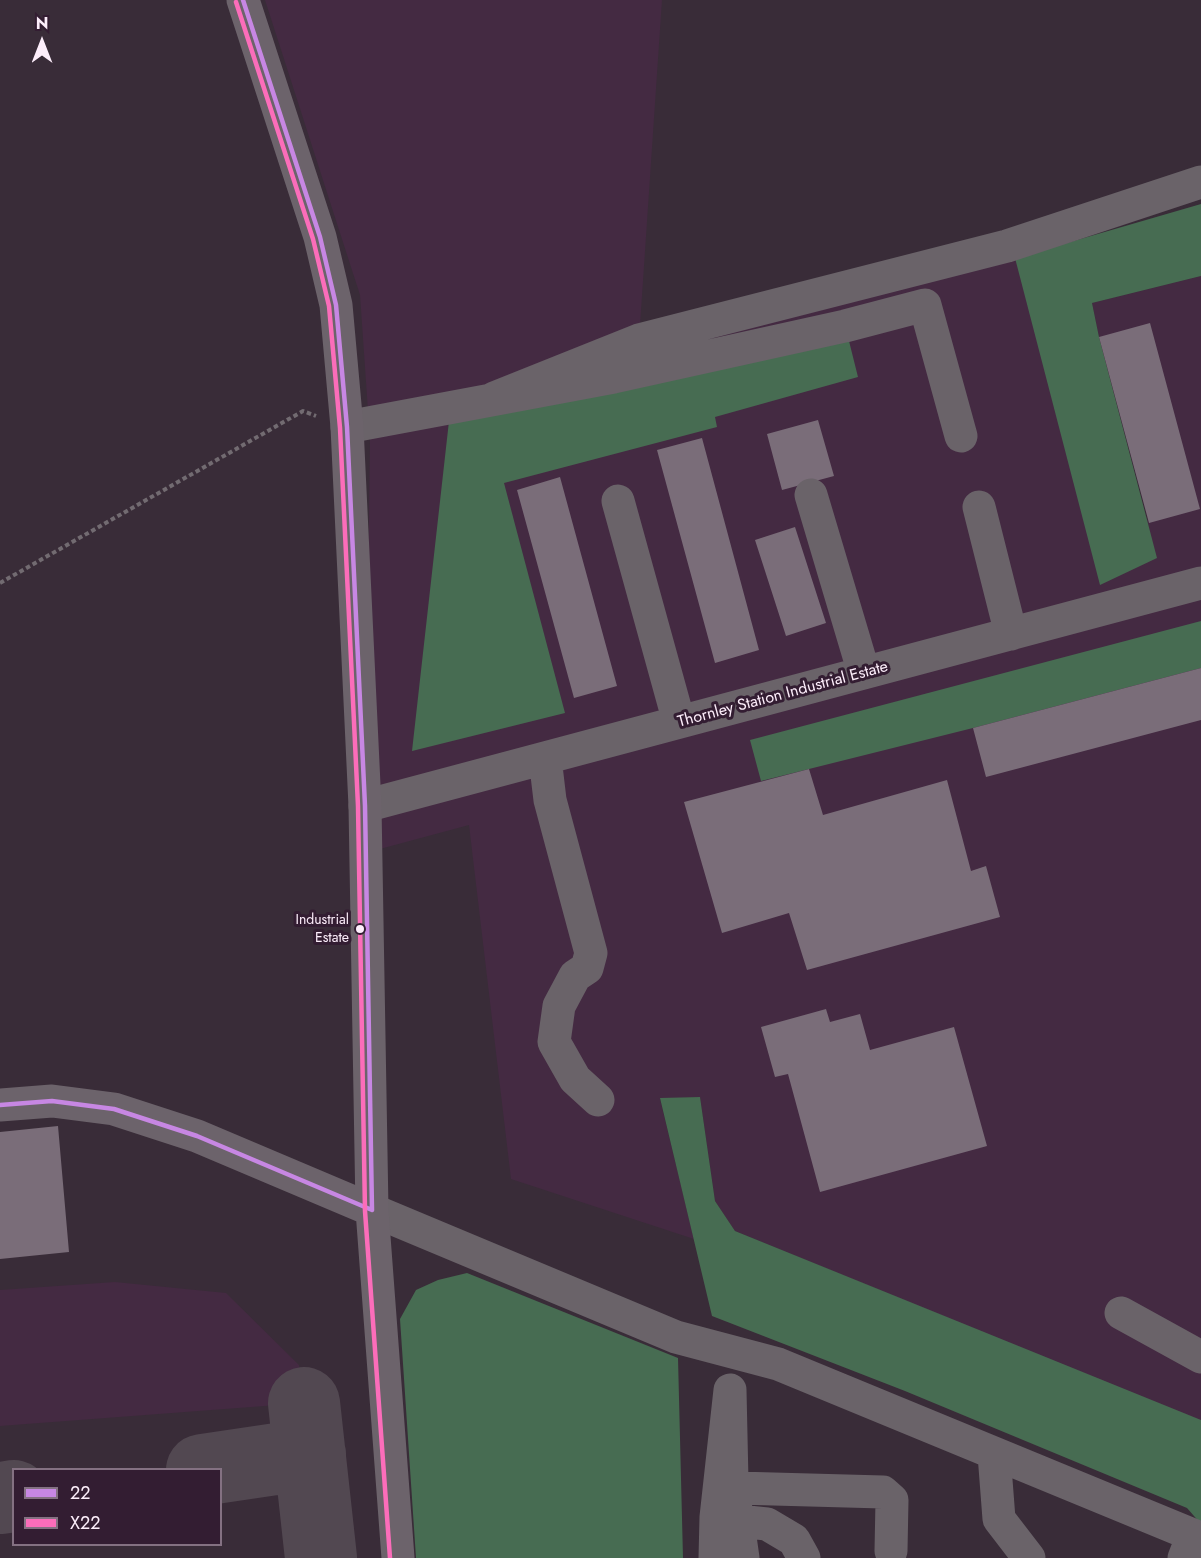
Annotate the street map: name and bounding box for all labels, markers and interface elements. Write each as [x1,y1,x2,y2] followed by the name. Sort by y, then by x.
[12,12,72,72] north arrow
[36,12,48,35] text: N
[676,658,890,732] street label: Thornley Station Industrial Estate
[295,913,349,946] place label: Industrial Estate
[354,923,366,935] marker: Industrial Estate
[12,1468,222,1546] legend
[70,1480,90,1506] text: 22
[70,1510,100,1536] text: X22

